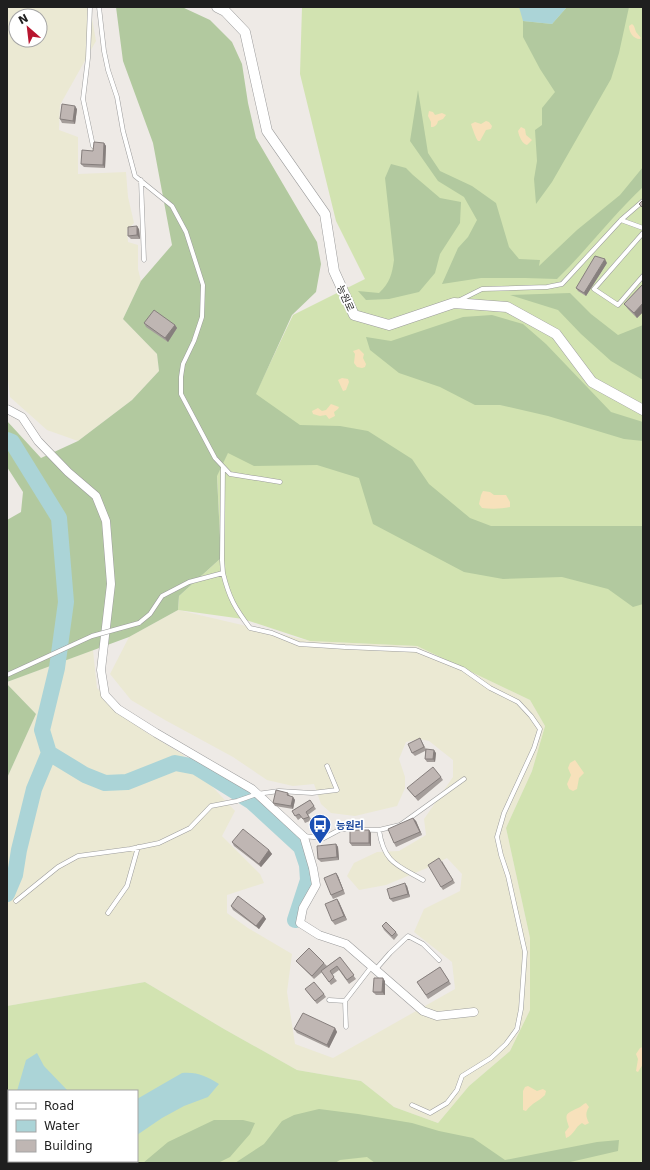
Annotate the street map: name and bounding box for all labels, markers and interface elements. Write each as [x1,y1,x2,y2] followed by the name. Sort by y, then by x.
[8,8,48,48] north arrow
[16,12,31,28] text: N
[335,283,356,313] street label: 능원로
[307,812,333,845] bus stop icon: 능원리
[336,820,364,831] place label: 능원리
[8,1090,138,1162] legend
[44,1099,74,1113] text: Road
[44,1119,80,1133] text: Water
[44,1139,93,1153] text: Building

